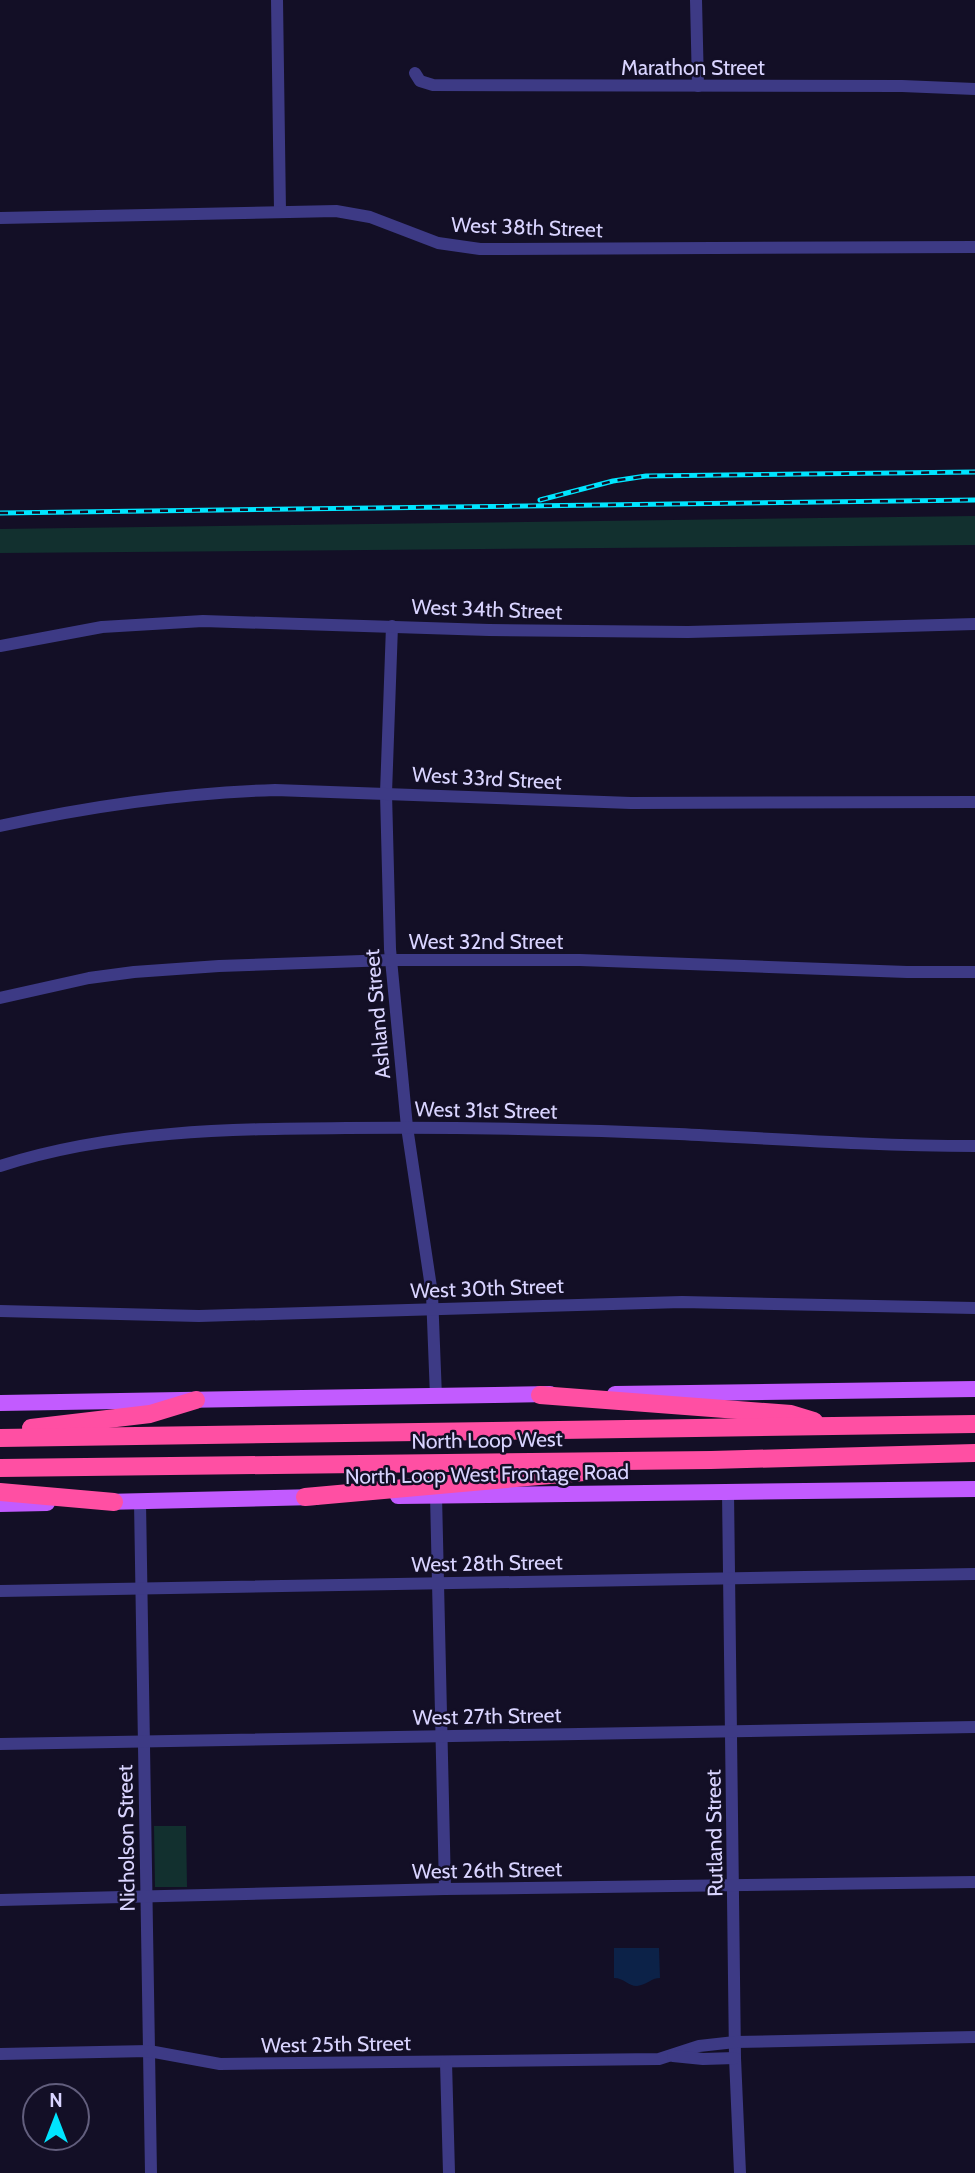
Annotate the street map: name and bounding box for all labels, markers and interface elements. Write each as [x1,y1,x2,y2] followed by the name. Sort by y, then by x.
[621,55,765,80] street label: Marathon Street
[451,212,603,242] street label: West 38th Street
[411,594,563,624] street label: West 34th Street
[412,762,562,794] street label: West 33rd Street
[409,929,563,954] street label: West 32nd Street
[359,948,395,1080] street label: Ashland Street
[414,1096,558,1124] street label: West 31st Street
[410,1273,564,1303] street label: West 30th Street
[411,1426,563,1454] street label: North Loop West
[345,1459,629,1489] street label: North Loop West Frontage Road
[411,1549,563,1577] street label: West 28th Street
[412,1702,562,1730] street label: West 27th Street
[112,1764,140,1912] street label: Nicholson Street
[700,1769,728,1897] street label: Rutland Street
[412,1856,562,1884] street label: West 26th Street
[261,2030,411,2058] street label: West 25th Street
[21,2082,91,2152] north arrow
[49,2089,63,2112] text: N

